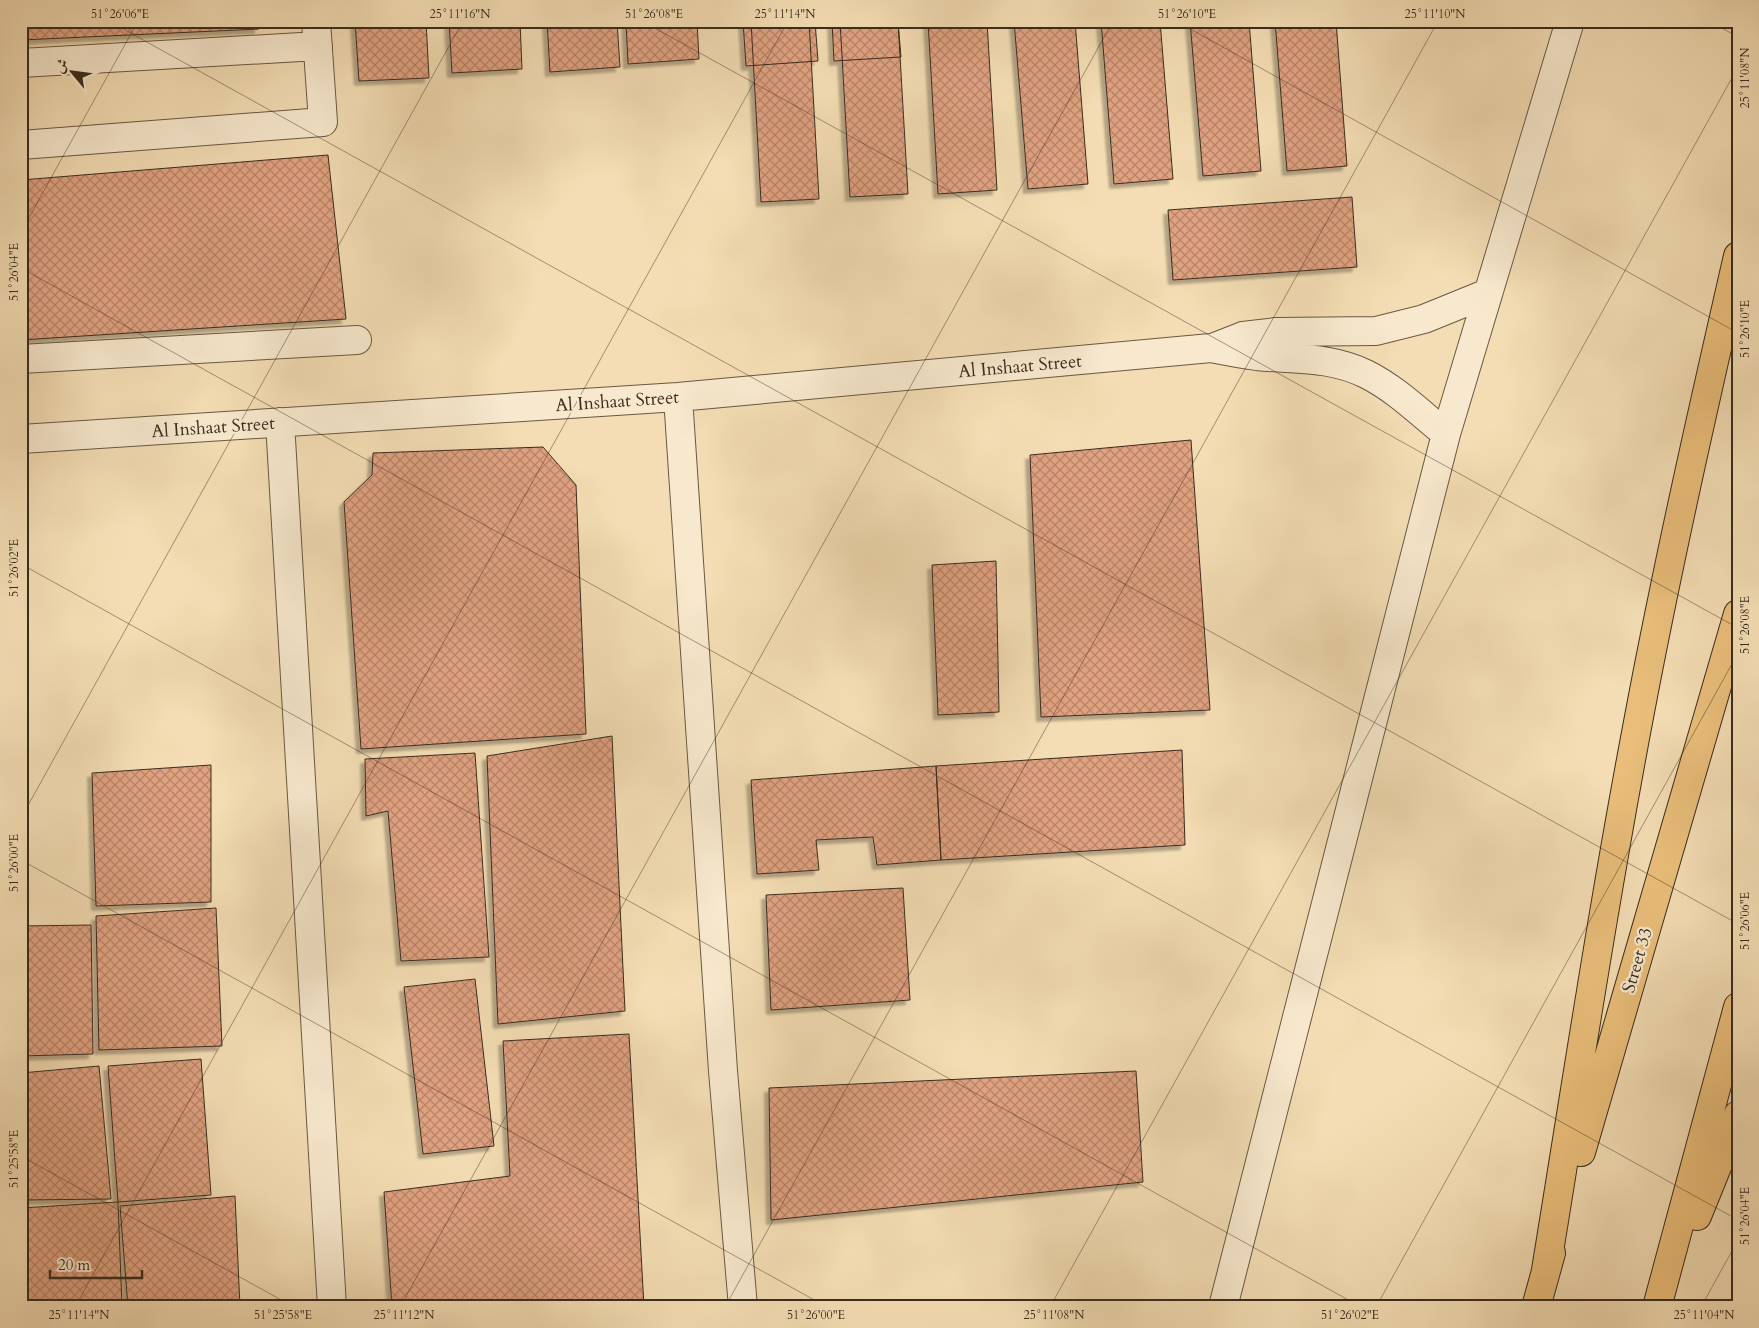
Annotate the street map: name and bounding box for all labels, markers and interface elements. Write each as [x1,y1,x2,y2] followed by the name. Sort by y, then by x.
[91,6,149,22] text: 51°26'06"E
[430,6,491,22] text: 25°11'16"N
[625,6,683,22] text: 51°26'08"E
[755,6,816,22] text: 25°11'14"N
[1158,6,1216,22] text: 51°26'10"E
[1405,6,1466,22] text: 25°11'10"N
[1737,47,1753,108] text: 25°11'08"N
[48,48,98,98] north arrow
[49,55,73,77] text: ش
[6,243,22,301] text: 51°26'04"E
[1737,300,1753,358] text: 51°26'10"E
[957,349,1083,384] street label: Al Inshaat Street
[554,385,680,418] street label: Al Inshaat Street
[150,411,276,444] street label: Al Inshaat Street
[6,539,22,597] text: 51°26'02"E
[1737,596,1753,654] text: 51°26'08"E
[6,834,22,892] text: 51°26'00"E
[1737,892,1753,950] text: 51°26'06"E
[1616,925,1659,996] street label: Street 33
[6,1130,22,1188] text: 51°25'58"E
[1737,1187,1753,1245] text: 51°26'04"E
[50,1248,142,1280] scale bar
[58,1255,90,1275] text: 20 m
[49,1307,110,1323] text: 25°11'14"N
[254,1307,312,1323] text: 51°25'58"E
[374,1307,435,1323] text: 25°11'12"N
[787,1307,845,1323] text: 51°26'00"E
[1024,1307,1085,1323] text: 25°11'08"N
[1321,1307,1379,1323] text: 51°26'02"E
[1674,1307,1735,1323] text: 25°11'04"N

